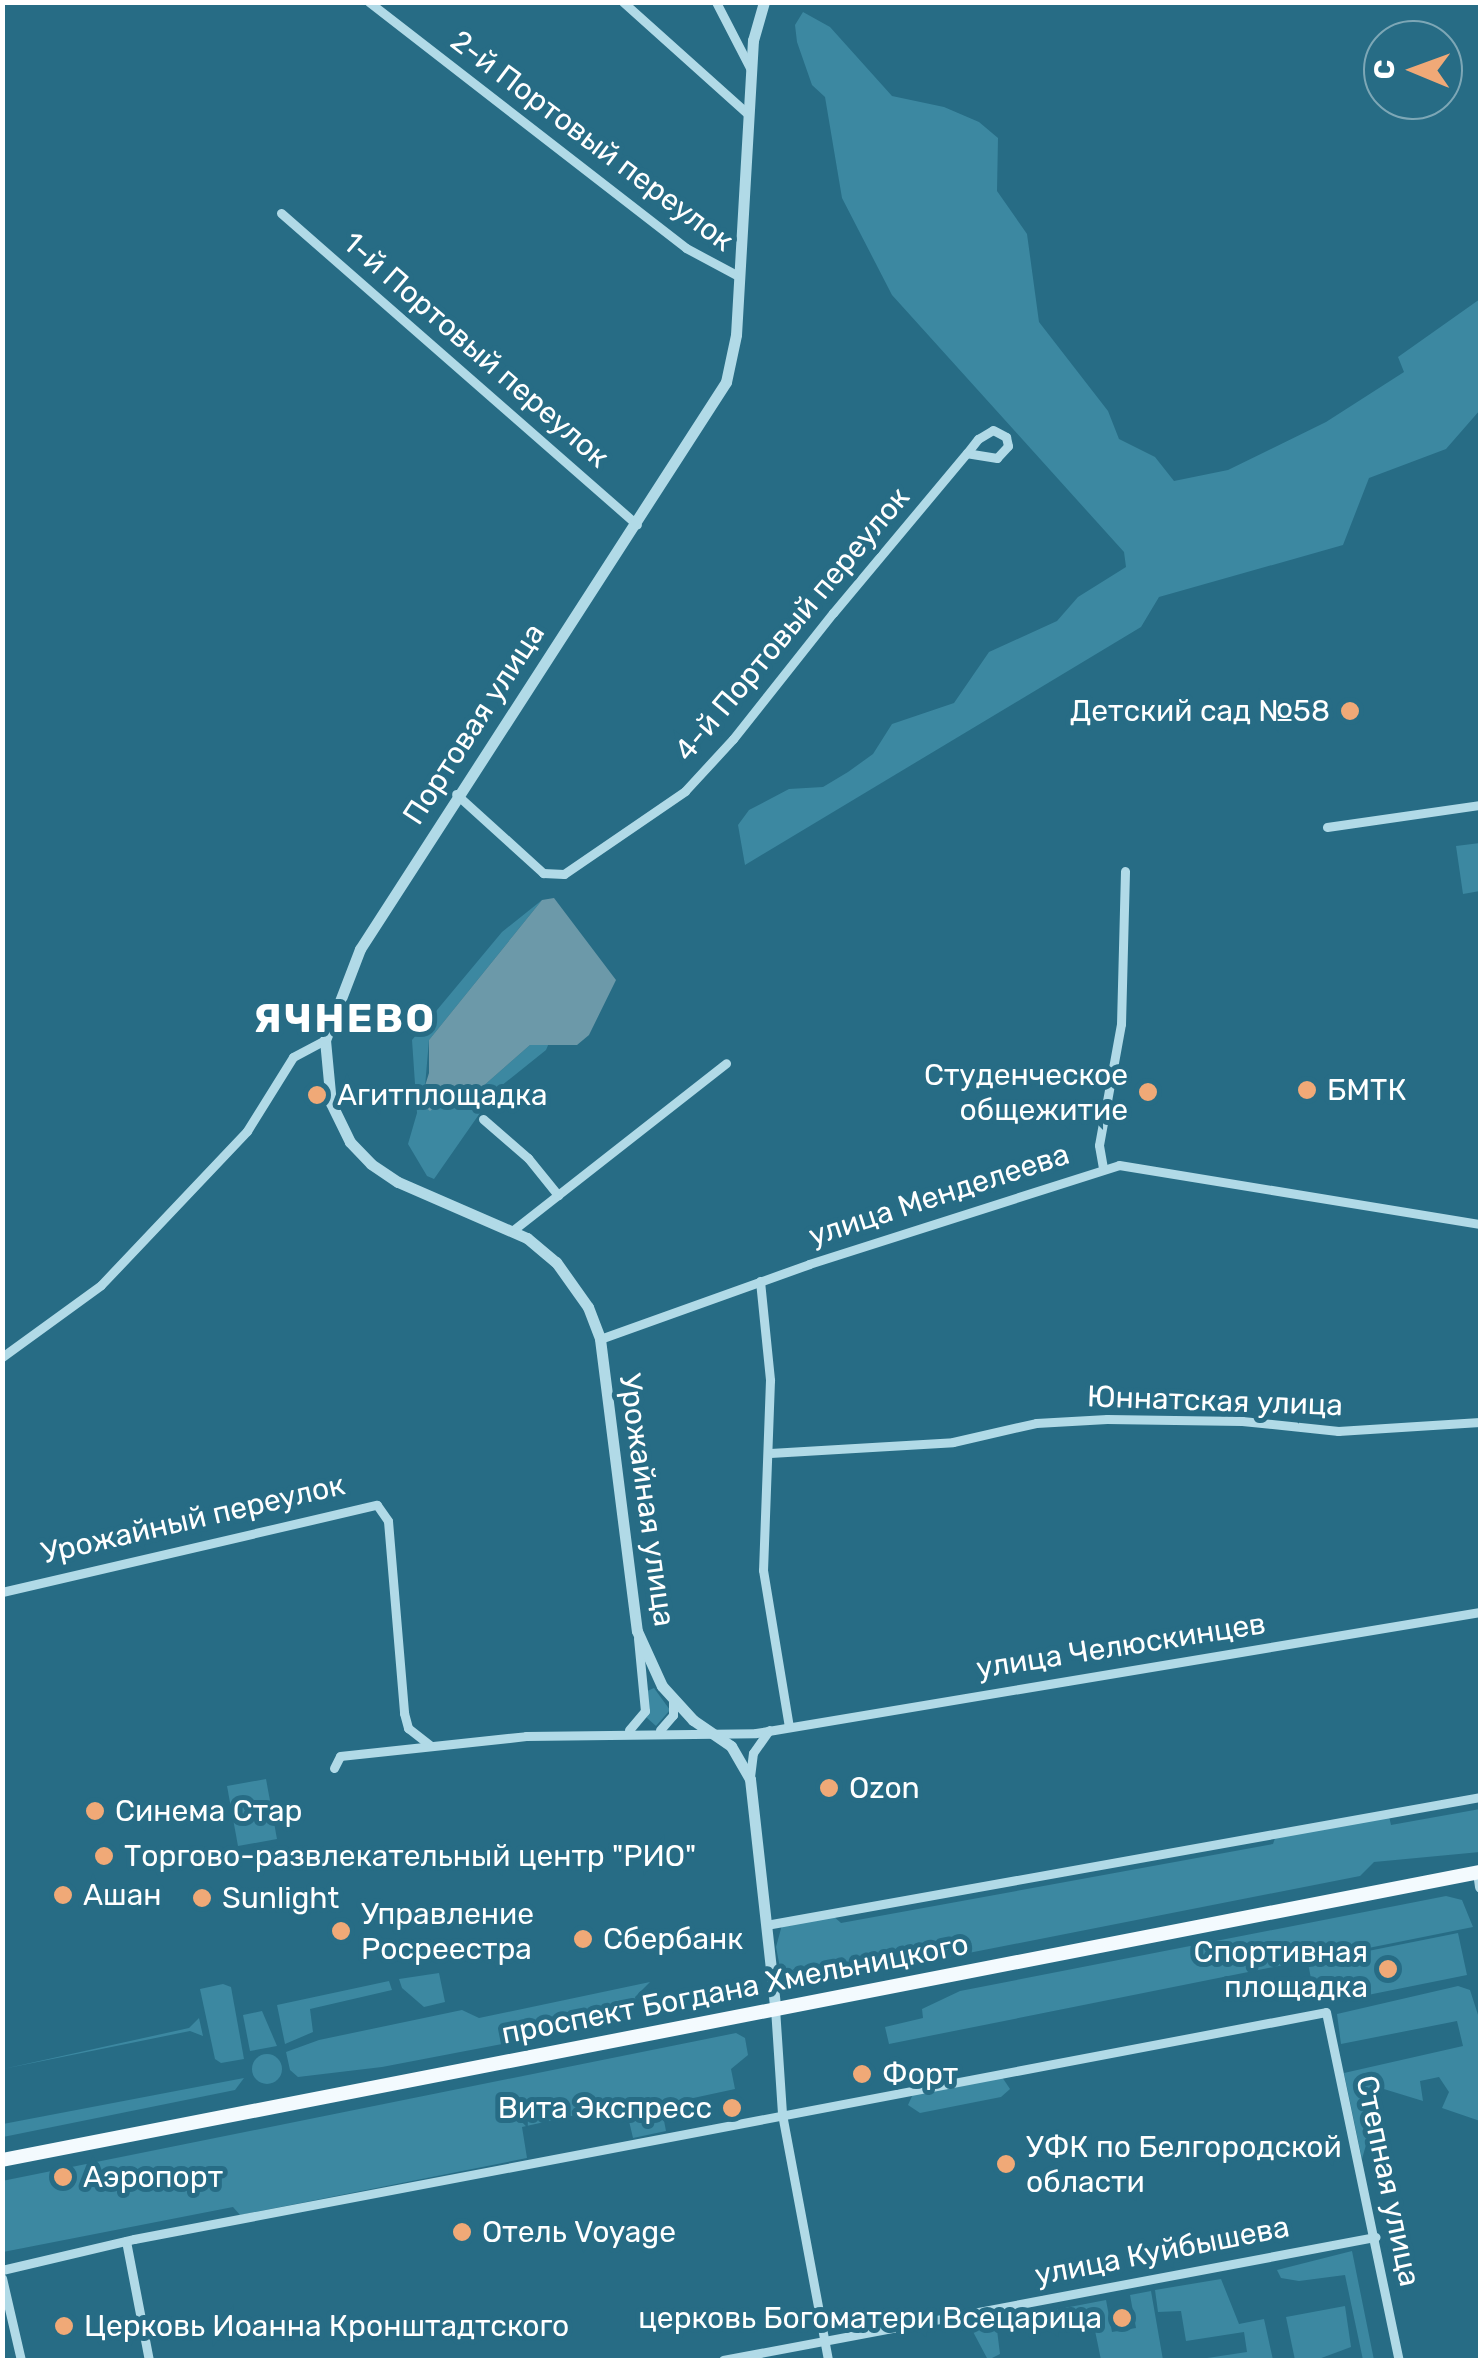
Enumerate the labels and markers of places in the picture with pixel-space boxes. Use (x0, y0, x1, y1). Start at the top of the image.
place label: Детский сад №58 (1070, 693, 1330, 729)
marker: Детский сад №58 (1339, 700, 1361, 722)
place label: Студенческое общежитие (924, 1057, 1128, 1128)
place label: БМТК (1327, 1072, 1407, 1108)
place label: Агитплощадка (337, 1077, 548, 1113)
marker: БМТК (1296, 1079, 1318, 1101)
marker: Студенческое общежитие (1137, 1081, 1159, 1103)
marker: Агитплощадка (306, 1084, 328, 1106)
place label: Ozon (849, 1770, 920, 1806)
marker: Ozon (818, 1777, 840, 1799)
place label: Синема Стар (115, 1793, 302, 1829)
marker: Синема Стар (84, 1800, 106, 1822)
place label: Торгово-развлекательный центр "РИО" (124, 1838, 696, 1874)
marker: Торгово-развлекательный центр "РИО" (93, 1845, 115, 1867)
place label: Ашан (83, 1877, 162, 1913)
place label: Sunlight (222, 1880, 339, 1916)
marker: Ашан (52, 1884, 74, 1906)
marker: Sunlight (191, 1887, 213, 1909)
place label: Управление Росреестра (361, 1896, 534, 1966)
marker: Управление Росреестра (330, 1920, 352, 1942)
place label: Сбербанк (603, 1921, 743, 1957)
marker: Сбербанк (572, 1928, 594, 1950)
place label: Спортивная площадка (1194, 1934, 1368, 2004)
marker: Спортивная площадка (1377, 1958, 1399, 1980)
place label: Форт (882, 2056, 958, 2092)
marker: Форт (851, 2063, 873, 2085)
place label: Вита Экспресс (498, 2090, 712, 2126)
marker: Вита Экспресс (721, 2097, 743, 2119)
place label: УФК по Белгородской области (1026, 2129, 1342, 2200)
marker: УФК по Белгородской области (995, 2153, 1017, 2175)
place label: Аэропорт (83, 2159, 223, 2195)
marker: Аэропорт (52, 2166, 74, 2188)
place label: Отель Voyage (482, 2214, 676, 2250)
marker: Отель Voyage (451, 2221, 473, 2243)
place label: церковь Богоматери Всецарица (638, 2300, 1102, 2336)
marker: церковь Богоматери Всецарица (1111, 2307, 1133, 2329)
place label: Церковь Иоанна Кронштадтского (84, 2308, 569, 2344)
marker: Церковь Иоанна Кронштадтского (53, 2315, 75, 2337)

